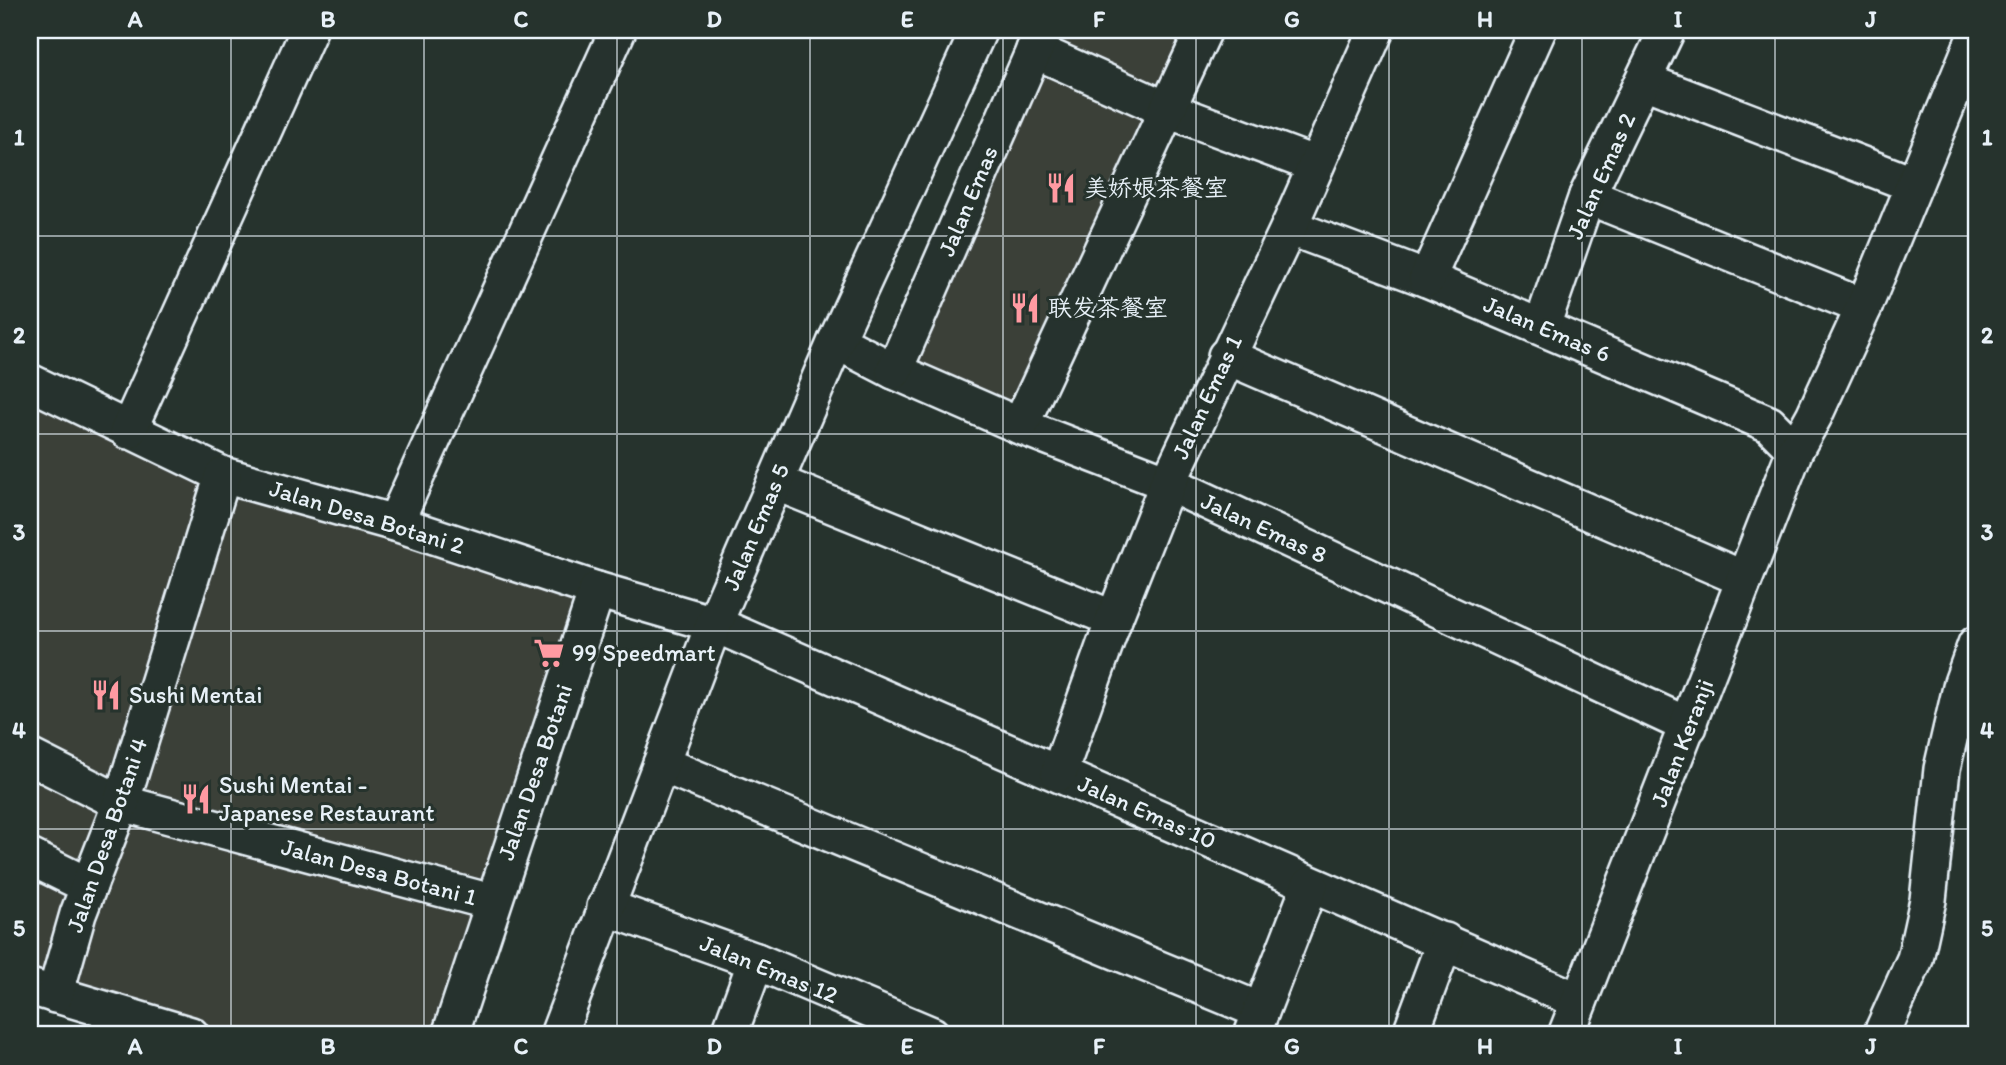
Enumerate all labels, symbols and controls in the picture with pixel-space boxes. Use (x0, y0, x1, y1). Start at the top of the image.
text: A (127, 5, 143, 33)
text: B (321, 5, 336, 33)
text: C (514, 5, 529, 33)
text: D (706, 5, 722, 33)
text: E (901, 5, 914, 33)
text: F (1093, 5, 1106, 33)
text: G (1284, 5, 1300, 33)
text: H (1477, 5, 1493, 33)
text: I (1674, 5, 1683, 33)
text: J (1864, 5, 1877, 33)
street label: Jalan Emas 2 (1560, 108, 1641, 243)
text: 1 (14, 123, 25, 151)
text: 1 (1982, 123, 1993, 151)
street label: Jalan Emas (931, 141, 1004, 260)
restaurant icon: 美娇娘茶餐室 (1044, 171, 1078, 205)
place label: 美娇娘茶餐室 (1084, 173, 1228, 202)
street label: Jalan Emas 6 (1479, 289, 1615, 368)
restaurant icon: 联发茶餐室 (1008, 291, 1042, 325)
place label: 联发茶餐室 (1048, 293, 1168, 322)
text: 2 (13, 321, 26, 349)
text: 2 (1981, 321, 1994, 349)
street label: Jalan Emas 1 (1165, 330, 1248, 463)
street label: Jalan Emas 5 (716, 459, 795, 595)
street label: Jalan Desa Botani 2 (266, 473, 468, 560)
street label: Jalan Emas 8 (1197, 486, 1332, 569)
text: 3 (13, 518, 26, 546)
text: 3 (1981, 518, 1994, 546)
supermarket icon: 99 Speedmart (532, 636, 566, 670)
place label: 99 Speedmart (572, 638, 716, 667)
street label: Jalan Keranji (1644, 675, 1719, 811)
restaurant icon: Sushi Mentai (89, 678, 123, 712)
place label: Sushi Mentai (129, 680, 262, 709)
street label: Jalan Desa Botani (491, 680, 578, 864)
text: 4 (12, 716, 26, 744)
text: 4 (1980, 716, 1994, 744)
street label: Jalan Desa Botani 4 (60, 734, 153, 936)
street label: Jalan Emas 10 (1074, 768, 1221, 855)
place label: Sushi Mentai - Japanese Restaurant (219, 770, 434, 827)
restaurant icon: Sushi Mentai - Japanese Restaurant (179, 782, 213, 816)
street label: Jalan Desa Botani 1 (278, 832, 480, 912)
text: 5 (13, 914, 25, 942)
text: 5 (1981, 914, 1993, 942)
street label: Jalan Emas 12 (696, 928, 843, 1010)
text: A (127, 1032, 143, 1060)
text: B (321, 1032, 336, 1060)
text: C (514, 1032, 529, 1060)
text: D (706, 1032, 722, 1060)
text: E (901, 1032, 914, 1060)
text: F (1093, 1032, 1106, 1060)
text: G (1284, 1032, 1300, 1060)
text: H (1477, 1032, 1493, 1060)
text: I (1674, 1032, 1683, 1060)
text: J (1864, 1032, 1877, 1060)

